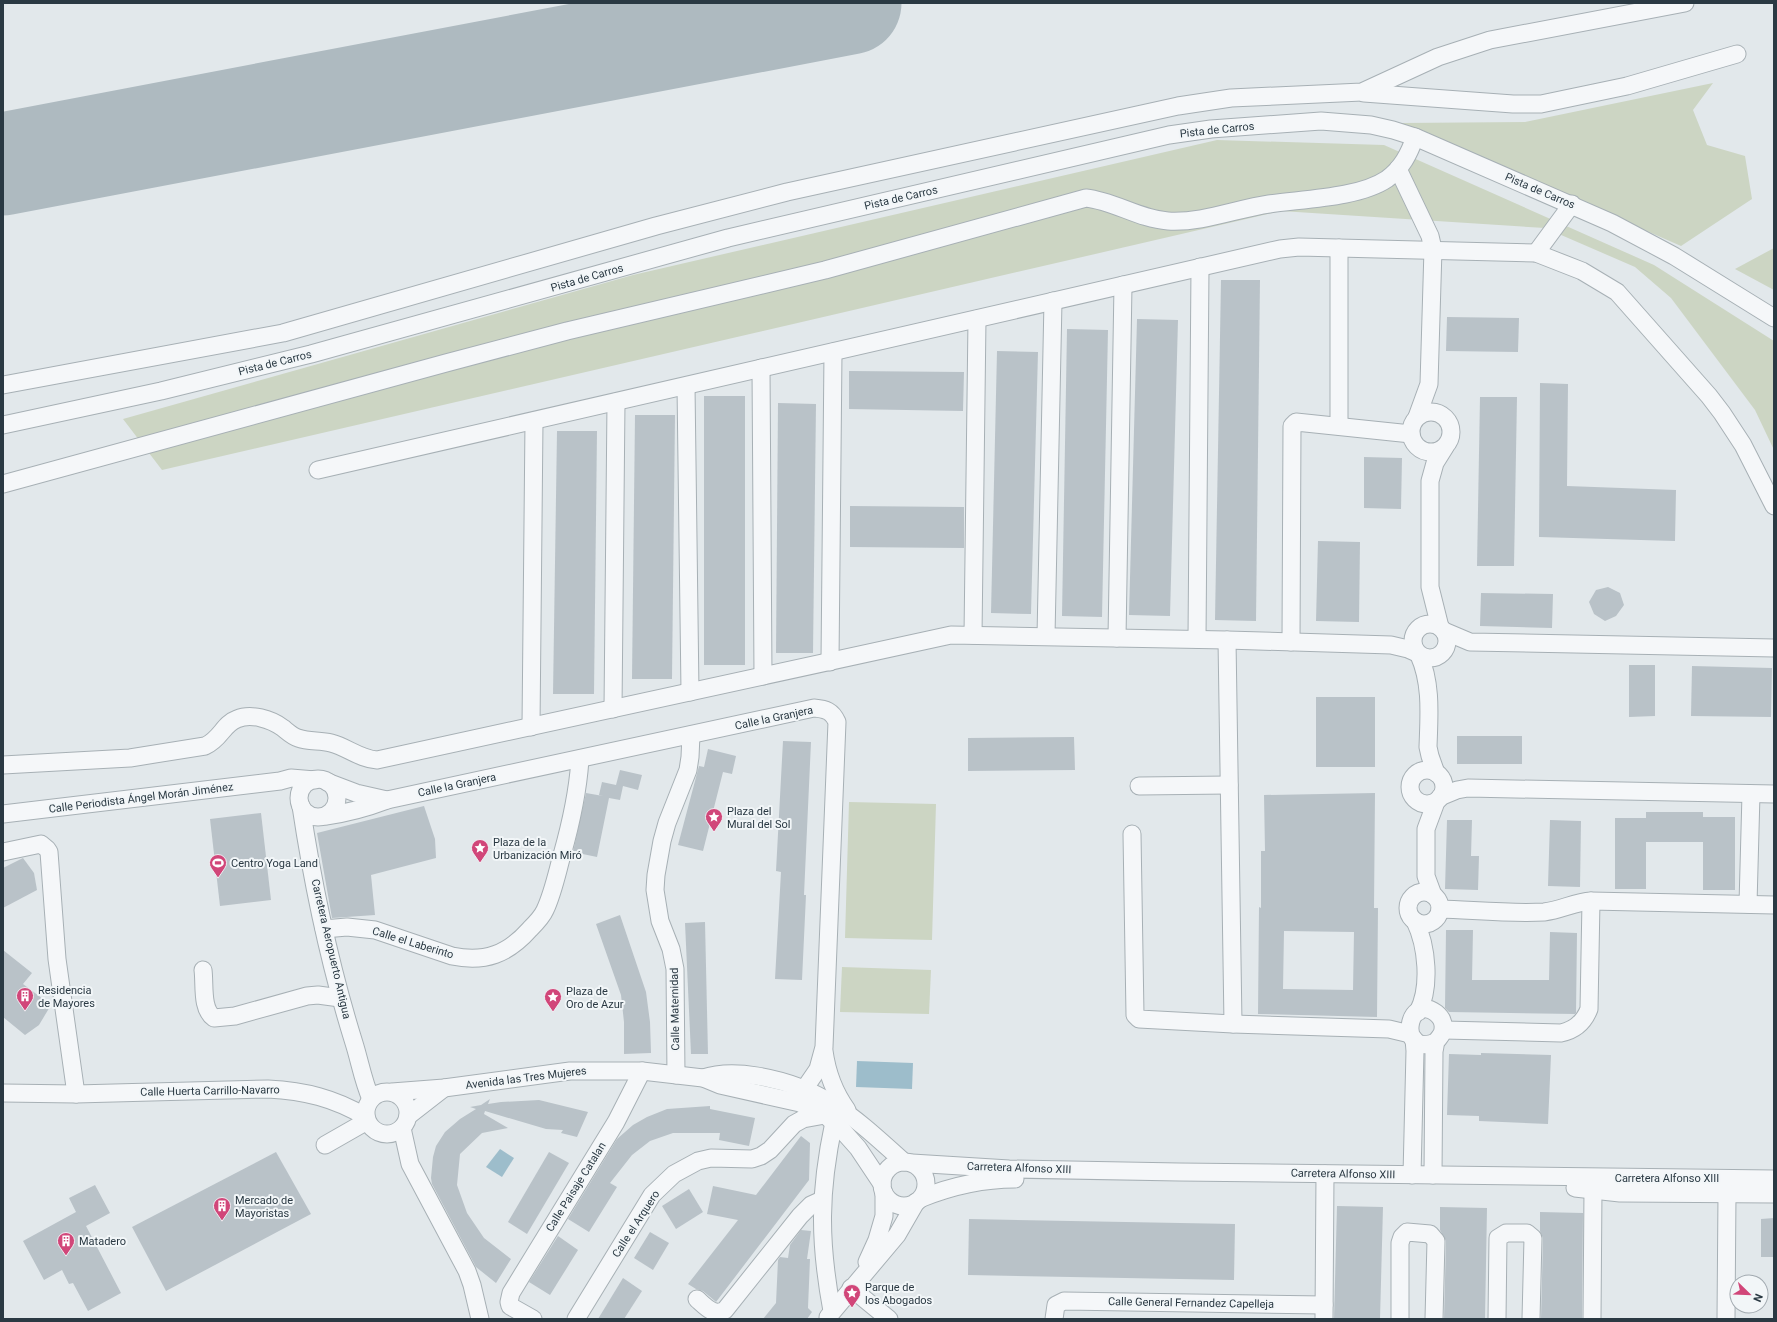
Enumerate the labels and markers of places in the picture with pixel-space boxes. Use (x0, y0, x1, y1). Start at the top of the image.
place label: Plaza del Mural del Sol (727, 805, 791, 831)
place icon: Plaza del Mural del Sol (704, 807, 724, 832)
place label: Plaza de la Urbanización Miró (493, 836, 582, 862)
place icon: Plaza de la Urbanización Miró (470, 838, 490, 863)
sports icon: Centro Yoga Land (208, 853, 228, 878)
place label: Centro Yoga Land (231, 857, 318, 870)
place label: Residencia de Mayores (38, 984, 95, 1010)
place label: Plaza de Oro de Azur (566, 985, 624, 1011)
building icon: Residencia de Mayores (15, 986, 35, 1011)
place icon: Plaza de Oro de Azur (543, 987, 563, 1012)
place label: Mercado de Mayoristas (235, 1194, 293, 1220)
building icon: Mercado de Mayoristas (212, 1196, 232, 1221)
building icon: Matadero (56, 1231, 76, 1256)
place label: Matadero (79, 1235, 126, 1248)
place label: Parque de los Abogados (865, 1281, 933, 1307)
place icon: Parque de los Abogados (842, 1283, 862, 1308)

